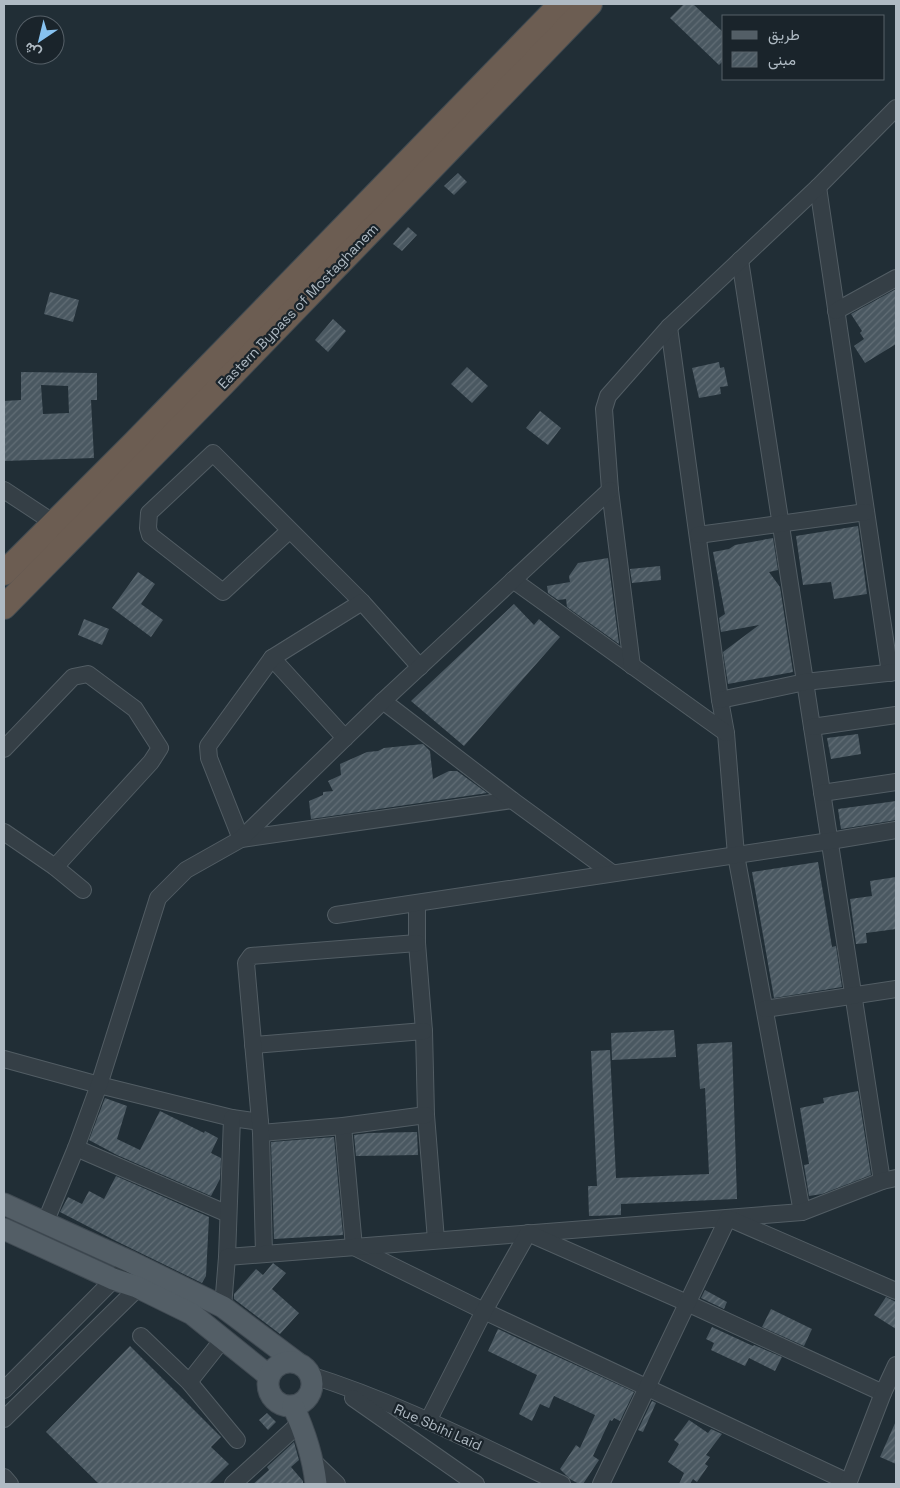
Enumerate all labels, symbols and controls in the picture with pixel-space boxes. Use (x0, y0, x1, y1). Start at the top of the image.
north arrow (15, 15, 65, 65)
legend (722, 15, 885, 80)
text: طريق (768, 25, 800, 45)
text: ش (20, 38, 45, 63)
text: مبنى (768, 50, 796, 70)
street label: Eastern Bypass of Mostaghanem (214, 219, 382, 393)
street label: Rue Sbihi Laid (391, 1400, 485, 1454)

